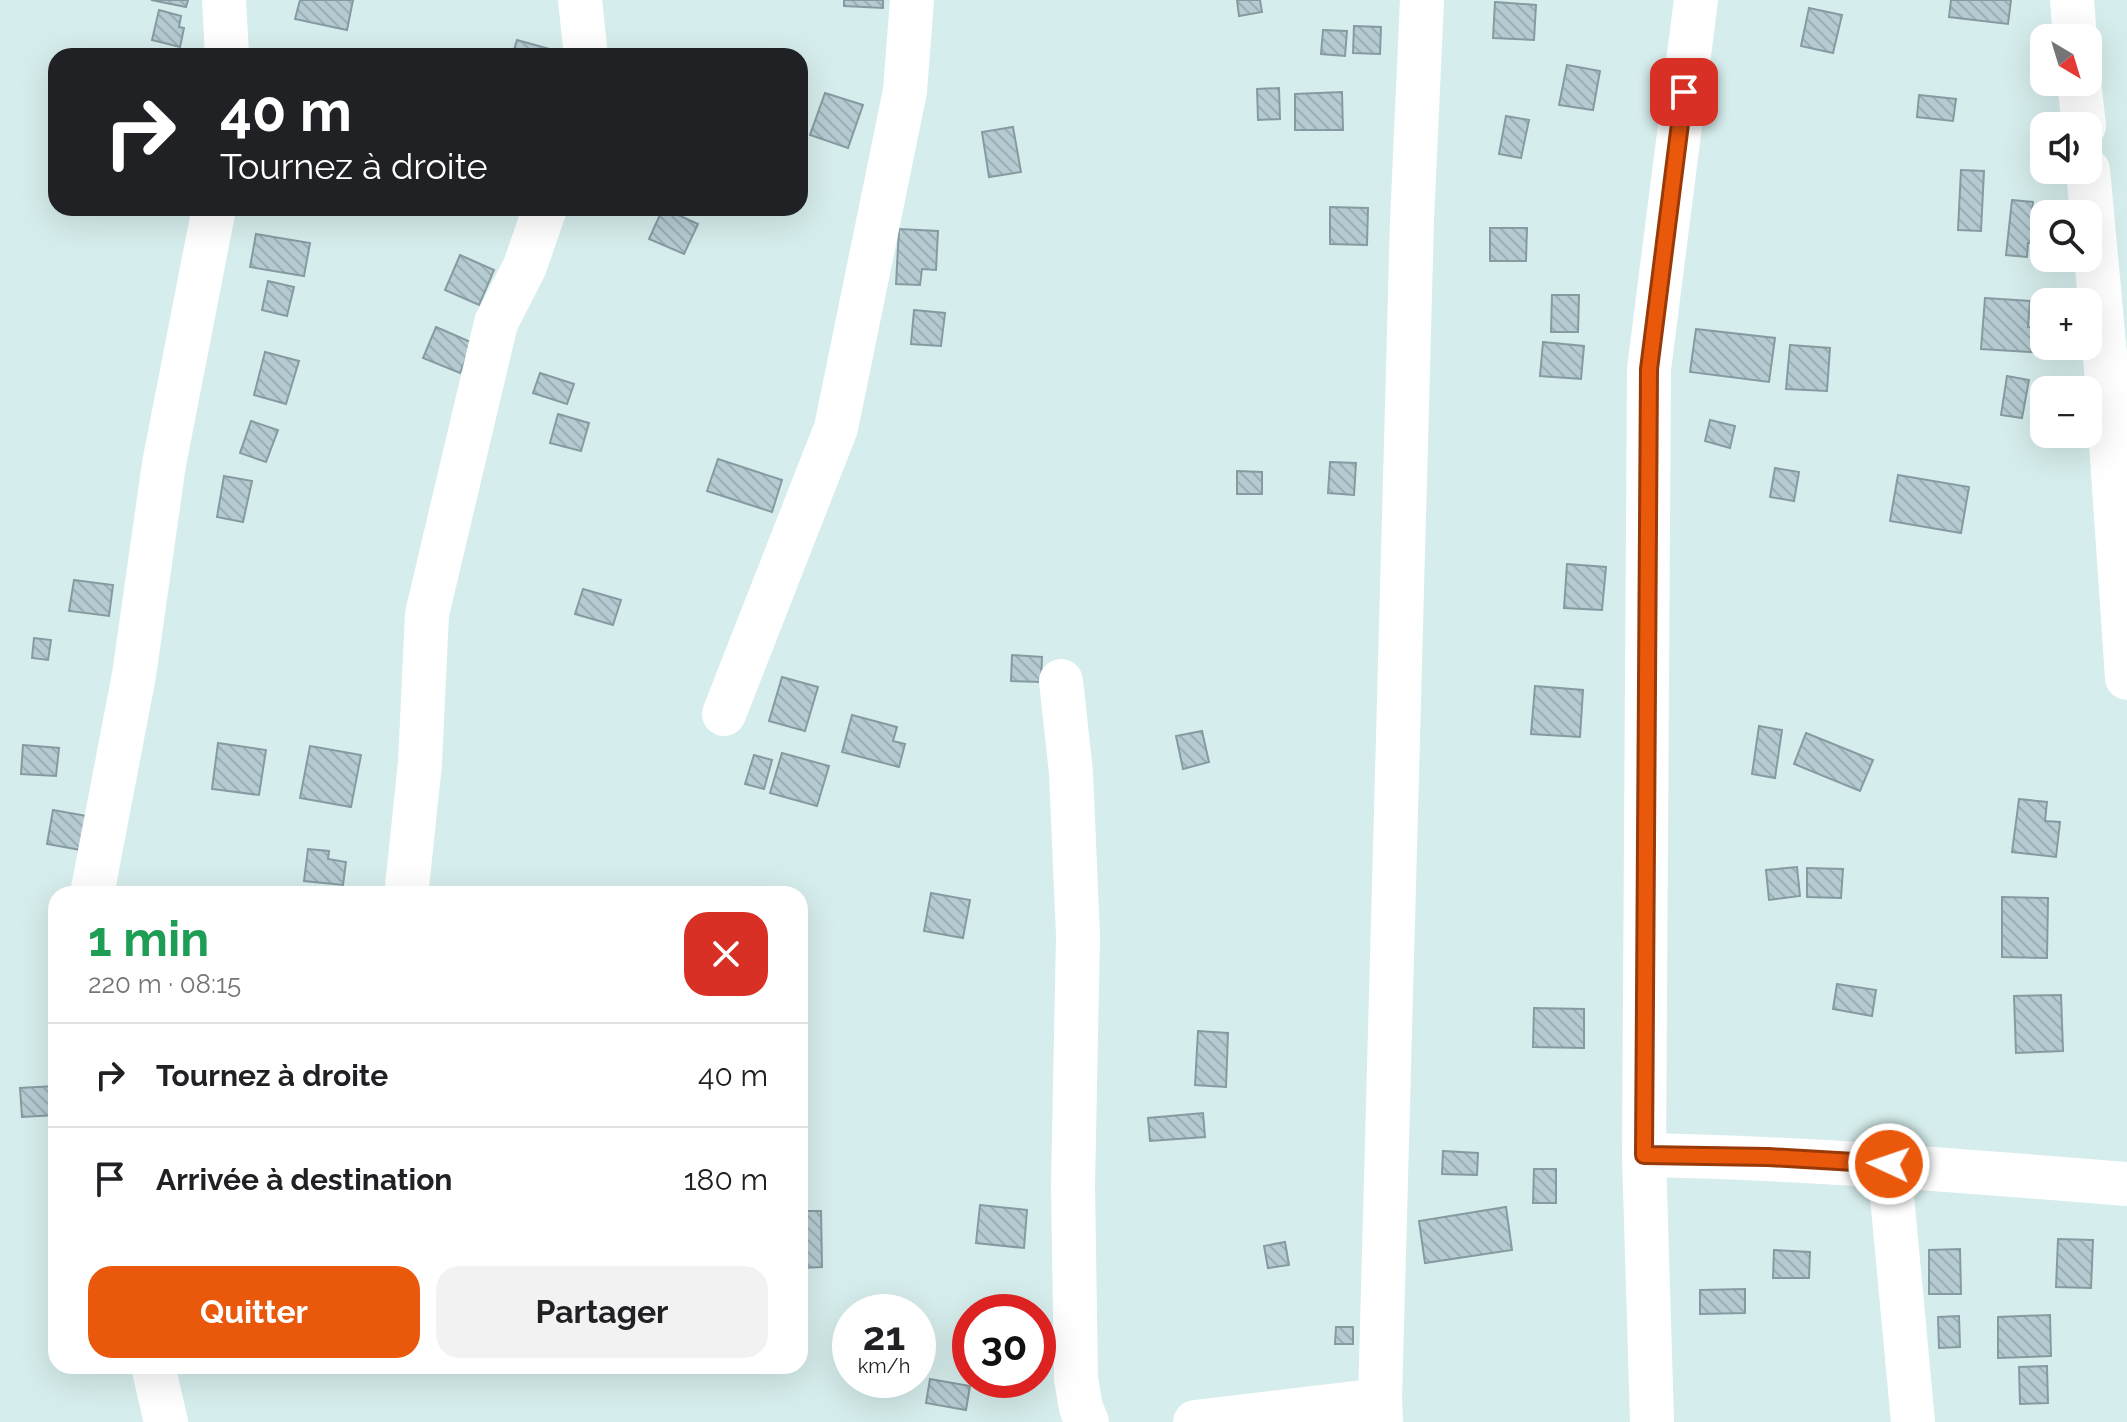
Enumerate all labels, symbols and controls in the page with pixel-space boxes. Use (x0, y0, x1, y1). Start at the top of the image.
north arrow (2030, 24, 2102, 96)
map controls (2030, 24, 2102, 448)
pin (1650, 58, 1718, 126)
icon: arrive (1662, 70, 1706, 114)
text: 40 m (220, 78, 352, 144)
icon: right (88, 80, 192, 184)
button: sound (2030, 112, 2102, 184)
text: Tournez à droite (220, 145, 488, 187)
button: search (2030, 200, 2102, 272)
button: + (2030, 288, 2102, 360)
button: − (2030, 376, 2102, 448)
text: 1 min (88, 911, 209, 967)
button: close (684, 912, 768, 996)
text: 220 m · 08:15 (88, 969, 241, 999)
icon: right (88, 1053, 132, 1097)
text: Tournez à droite (156, 1058, 388, 1093)
text: 40 m (698, 1058, 768, 1093)
position arrow (1847, 1122, 1931, 1206)
icon: arrive (88, 1157, 132, 1201)
text: Arrivée à destination (156, 1162, 452, 1197)
text: 180 m (684, 1162, 768, 1197)
button: Quitter (88, 1266, 420, 1358)
button: Partager (436, 1266, 768, 1358)
speed limit sign: 30 (952, 1294, 1056, 1398)
text: 21 (863, 1312, 905, 1359)
text: km/h (858, 1354, 910, 1378)

